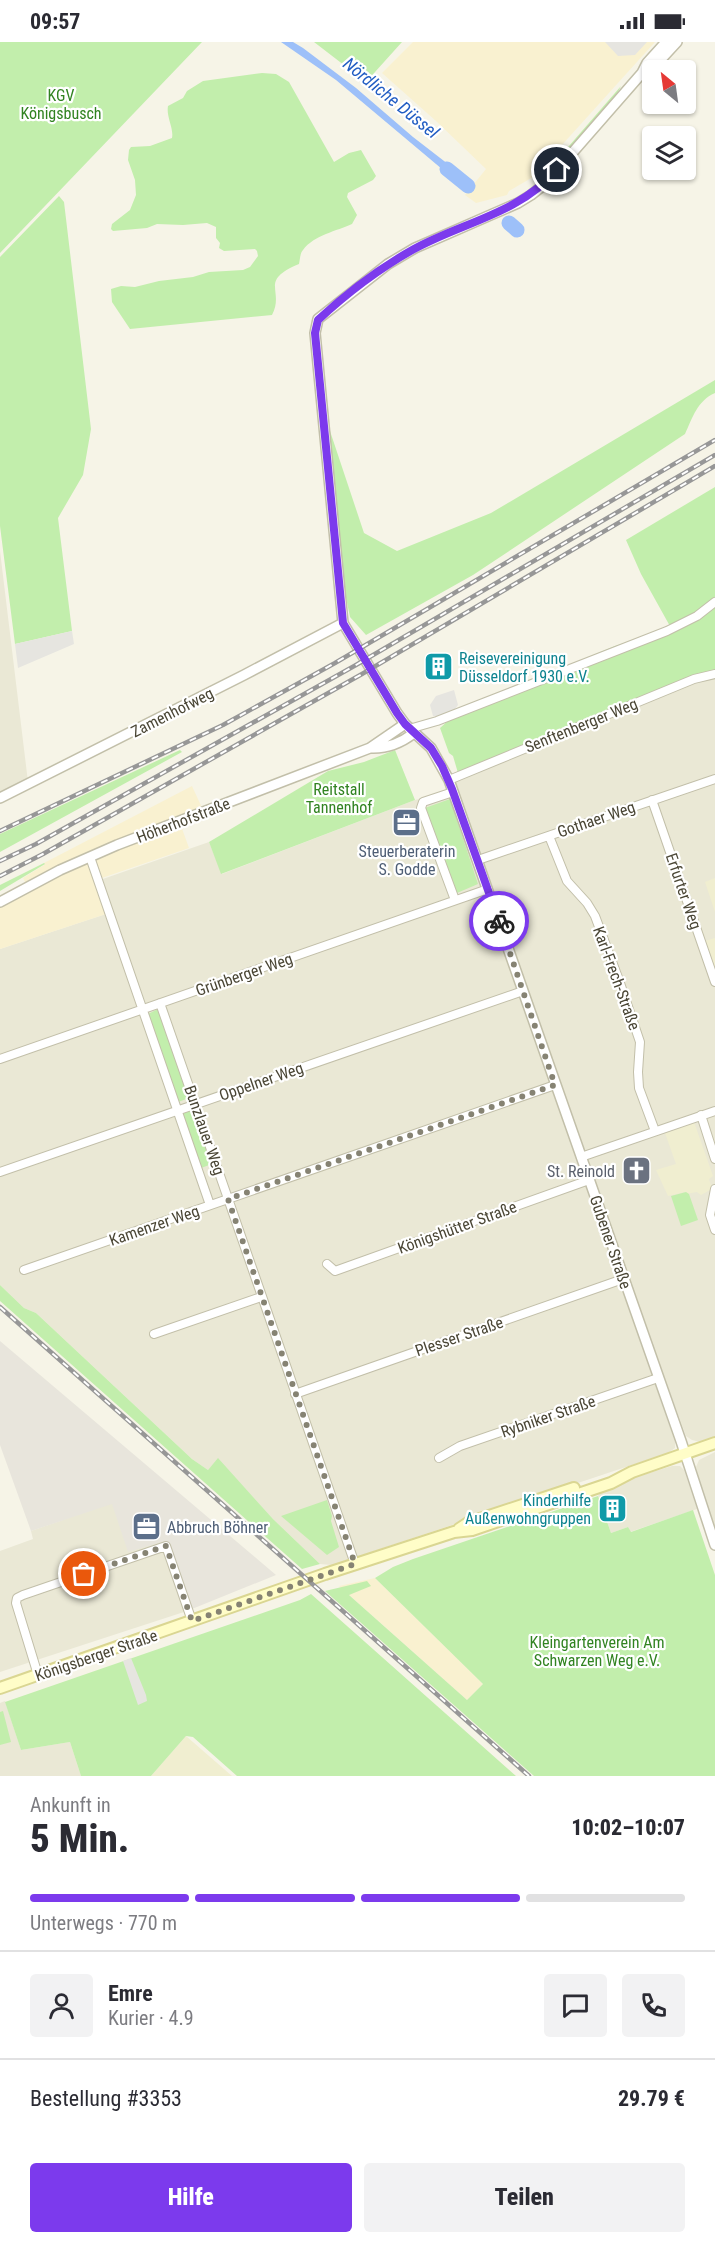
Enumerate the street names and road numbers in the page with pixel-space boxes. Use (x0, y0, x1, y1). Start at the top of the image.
street label: Zamenhofweg (128, 684, 217, 741)
street label: Senftenberger Weg (522, 694, 640, 757)
street label: Höherhofstraße (134, 794, 233, 847)
street label: Gothaer Weg (555, 797, 638, 842)
street label: Erfurter Weg (662, 851, 705, 932)
street label: Karl-Frech-Straße (589, 924, 644, 1033)
street label: Grünberger Weg (193, 949, 295, 1000)
street label: Oppelner Weg (217, 1058, 306, 1105)
street label: Bunzlauer Weg (180, 1083, 229, 1178)
street label: Gubener Straße (586, 1193, 635, 1291)
street label: Königshütter Straße (395, 1197, 519, 1258)
street label: Kamenzer Weg (107, 1201, 202, 1250)
street label: Plesser Straße (413, 1313, 506, 1360)
street label: Rybniker Straße (498, 1391, 598, 1442)
street label: Königsberger Straße (32, 1626, 160, 1685)

